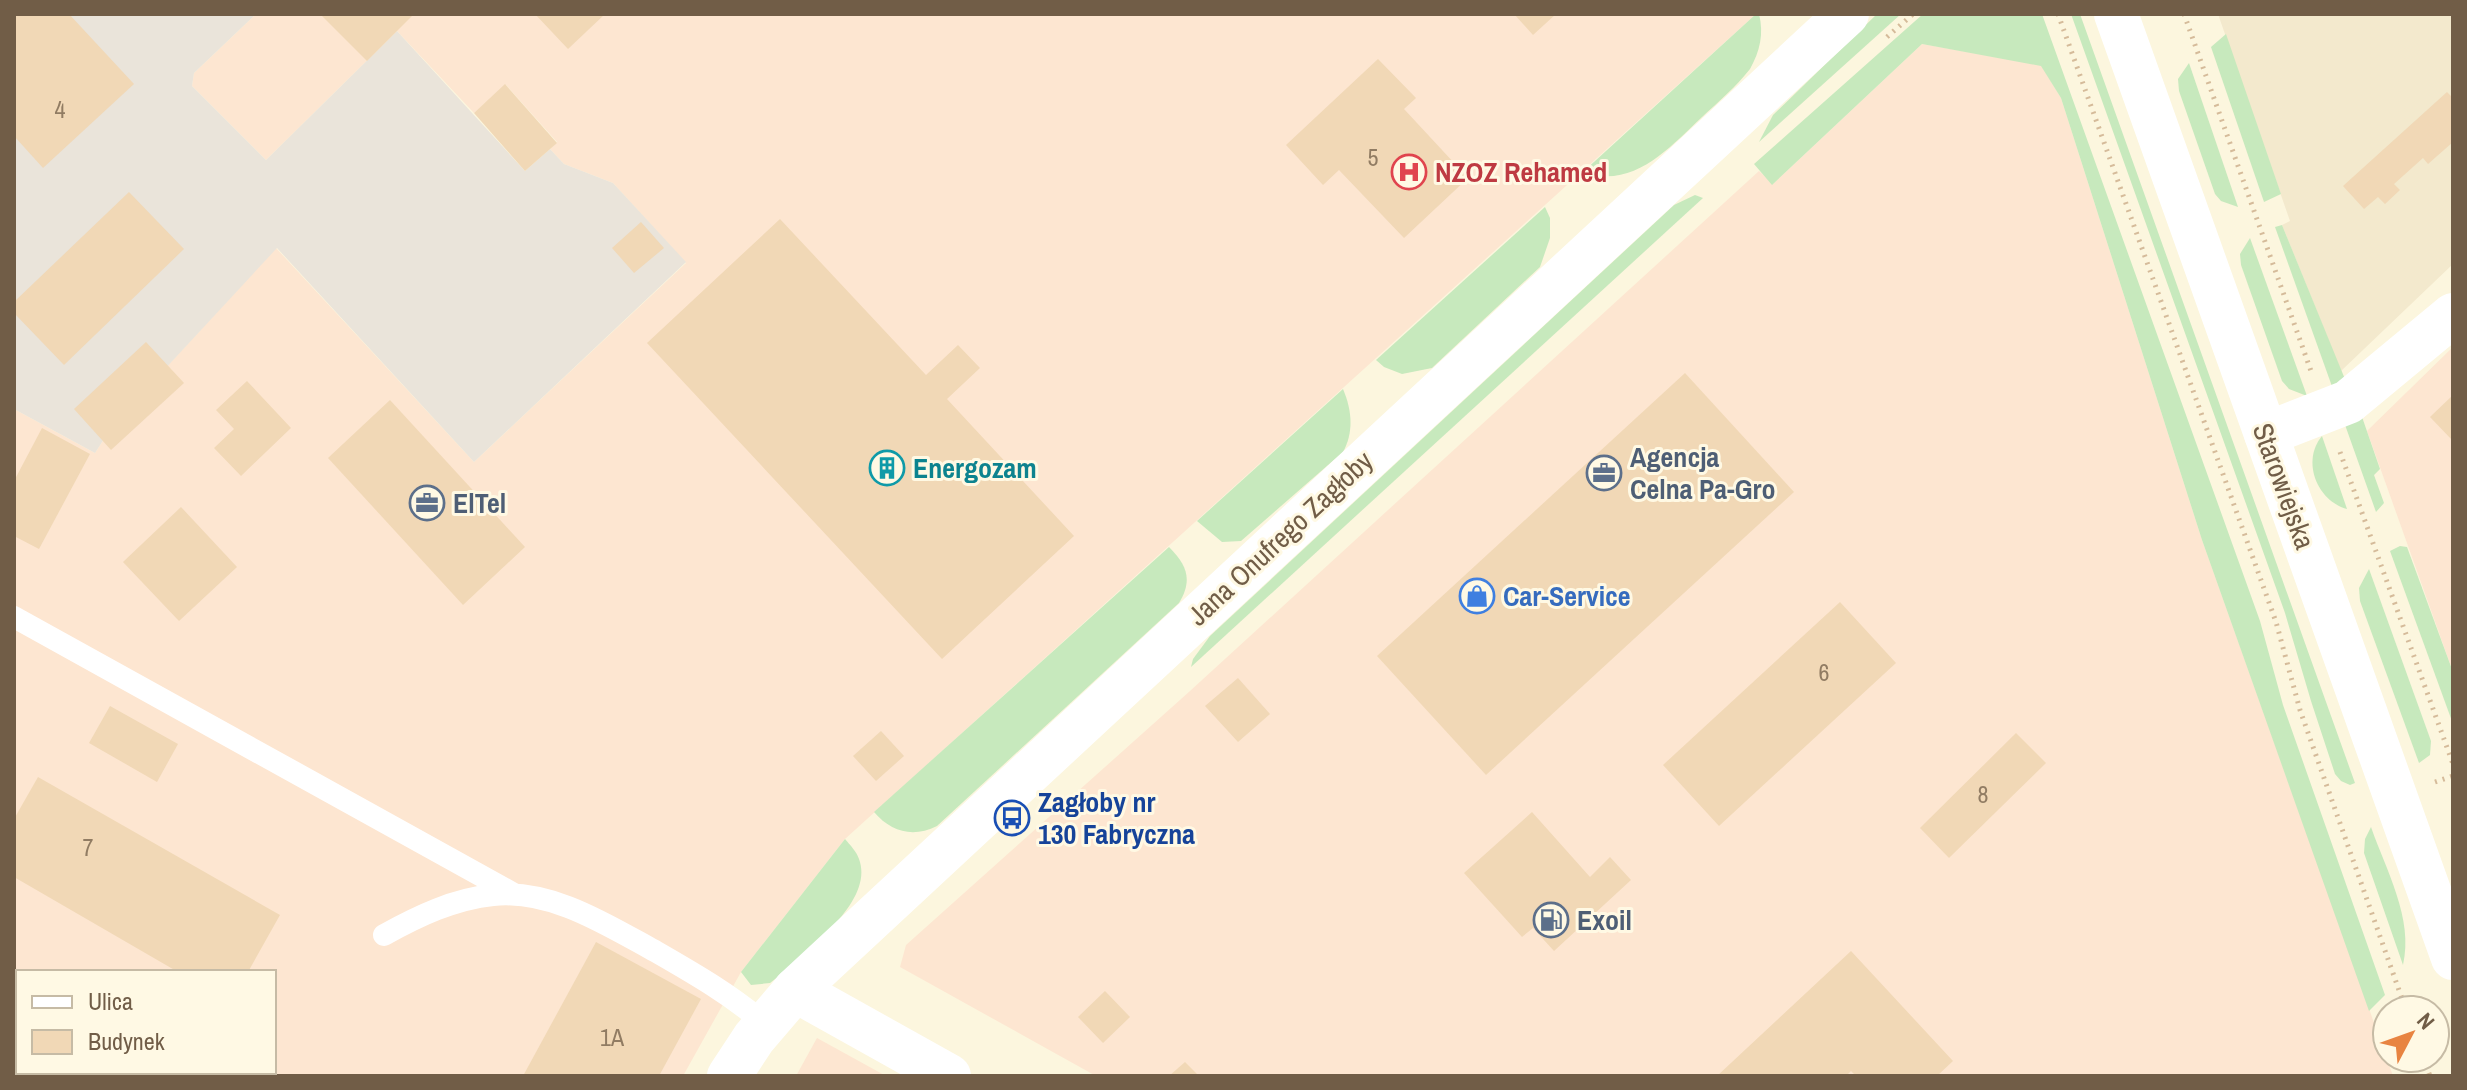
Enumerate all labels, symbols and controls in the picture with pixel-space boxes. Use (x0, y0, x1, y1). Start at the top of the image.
house number: 4 (55, 93, 66, 125)
house number: 5 (1368, 141, 1379, 173)
hospital icon: NZOZ Rehamed (1390, 153, 1428, 191)
place label: NZOZ Rehamed (1435, 153, 1607, 191)
street label: Starowiejska (2244, 418, 2324, 554)
place label: Agencja Celna Pa-Gro (1630, 438, 1775, 508)
street label: Jana Onufrego Zagłoby (1179, 442, 1381, 634)
building icon: Energozam (868, 449, 906, 487)
place label: Energozam (913, 449, 1037, 487)
office icon: Agencja Celna Pa-Gro (1585, 454, 1623, 492)
office icon: ElTel (408, 484, 446, 522)
place label: ElTel (453, 484, 506, 522)
shop icon: Car-Service (1458, 577, 1496, 615)
place label: Car-Service (1503, 577, 1631, 615)
house number: 6 (1819, 656, 1829, 688)
house number: 8 (1978, 778, 1988, 810)
place label: Zagłoby nr 130 Fabryczna (1038, 783, 1195, 853)
bus stop icon: Zagłoby nr 130 Fabryczna (993, 799, 1031, 837)
house number: 7 (83, 831, 94, 863)
fuel station icon: Exoil (1532, 901, 1570, 939)
place label: Exoil (1577, 901, 1632, 939)
legend (16, 970, 276, 1074)
text: Ulica (88, 985, 133, 1017)
north arrow (2371, 994, 2451, 1074)
text: N (2410, 1006, 2442, 1036)
house number: 1A (600, 1021, 625, 1053)
text: Budynek (88, 1025, 165, 1057)

